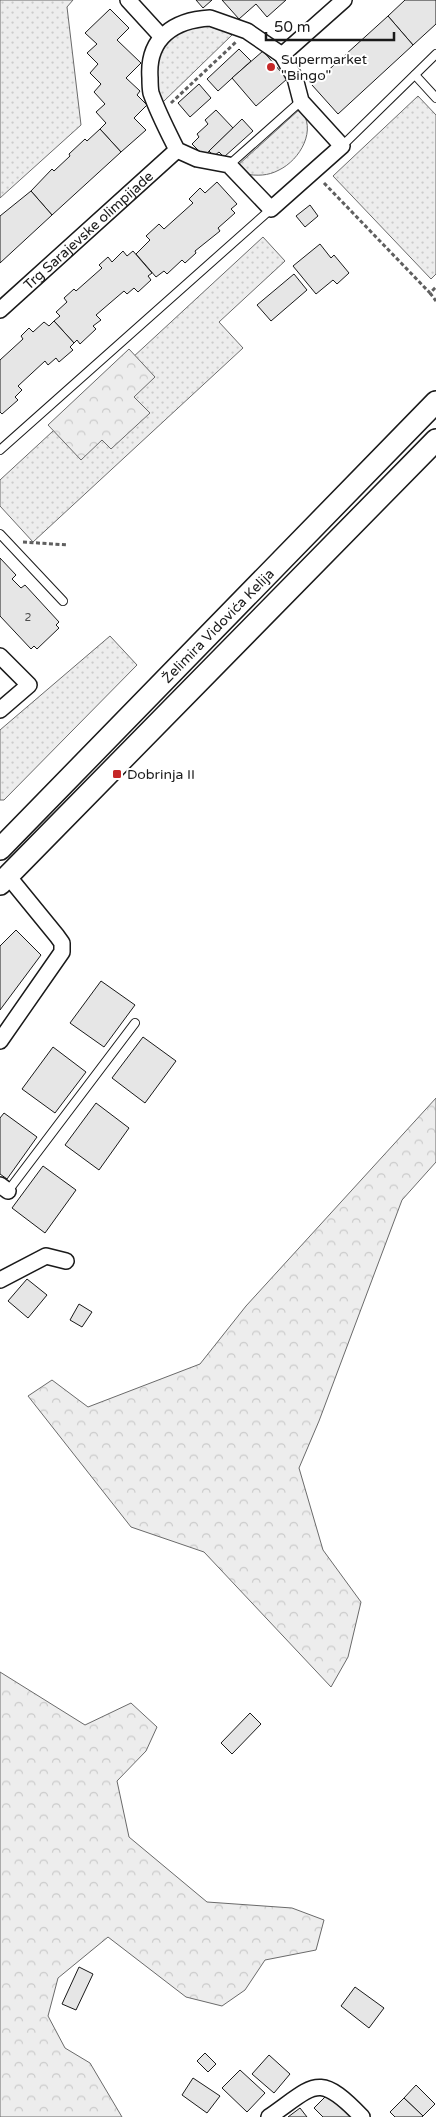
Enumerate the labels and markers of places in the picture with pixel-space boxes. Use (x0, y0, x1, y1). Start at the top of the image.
place label: Supermarket "Bingo" (281, 51, 368, 84)
marker: Supermarket "Bingo" (265, 61, 277, 73)
place label: Dobrinja II (127, 766, 195, 783)
marker: Dobrinja II (111, 768, 123, 780)

